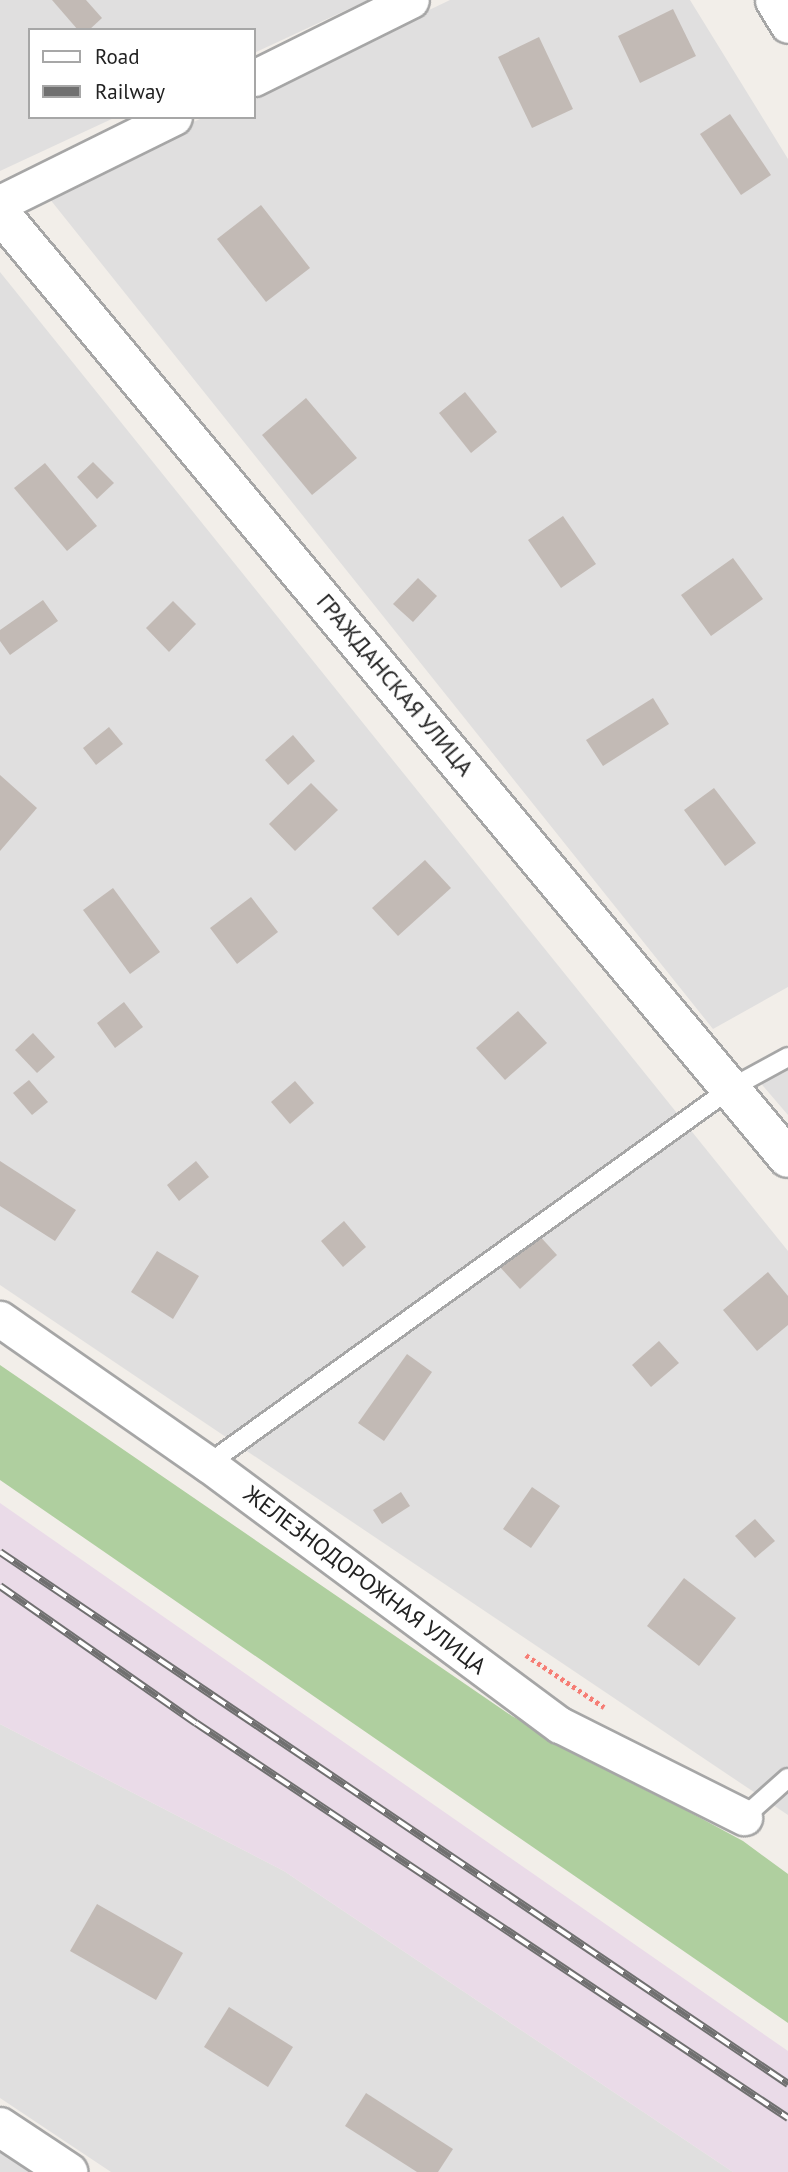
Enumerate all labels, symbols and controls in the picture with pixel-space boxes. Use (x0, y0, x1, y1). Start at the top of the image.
legend (28, 28, 256, 119)
text: Road (95, 43, 139, 70)
text: Railway (95, 78, 165, 105)
street label: ГРАЖДАНСКАЯ УЛИЦА (311, 588, 479, 782)
street label: ЖЕЛЕЗНОДОРОЖНАЯ УЛИЦА (238, 1480, 492, 1680)

